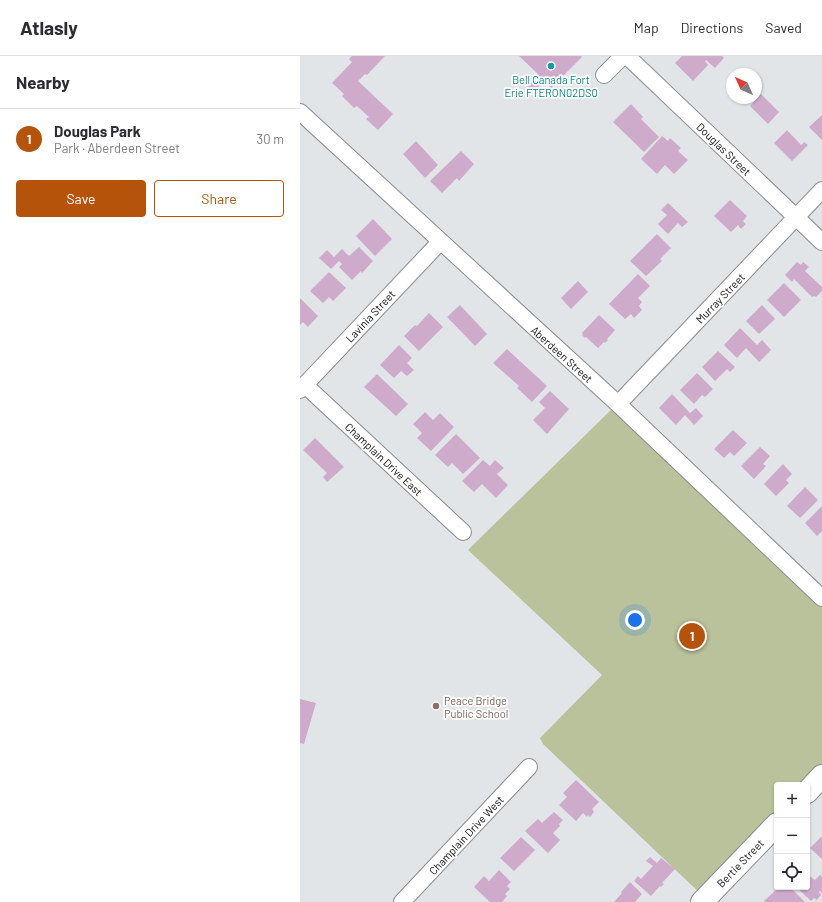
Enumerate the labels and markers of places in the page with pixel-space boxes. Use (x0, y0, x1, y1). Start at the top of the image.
marker: Bell Canada Fort Erie FTERON02DS0 (546, 61, 556, 71)
place label: Bell Canada Fort Erie FTERON02DS0 (504, 73, 598, 99)
pin: 1 (679, 621, 705, 651)
place label: Peace Bridge Public School (444, 694, 508, 720)
marker: Peace Bridge Public School (431, 701, 441, 711)

